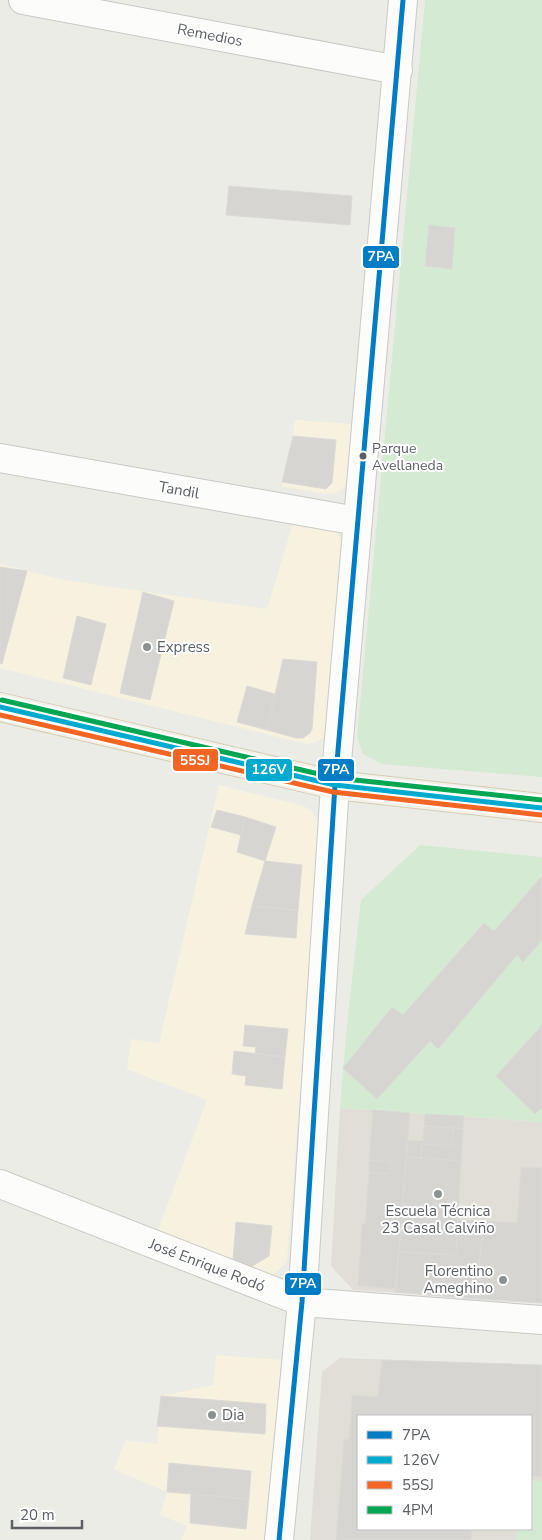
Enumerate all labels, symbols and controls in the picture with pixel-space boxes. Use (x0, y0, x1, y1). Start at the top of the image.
street label: Remedios (175, 19, 245, 51)
line badge: 7PA (362, 245, 400, 269)
text: 7PA (368, 247, 395, 266)
place label: Parque Avellaneda (372, 439, 443, 475)
marker: Parque Avellaneda (358, 451, 368, 461)
street label: Tandil (157, 477, 201, 504)
place label: Express (157, 637, 210, 657)
marker: Express (141, 641, 153, 653)
line badge: 55SJ (172, 748, 219, 772)
text: 55SJ (180, 751, 210, 770)
line badge: 126V (245, 758, 293, 782)
line badge: 7PA (317, 758, 355, 782)
text: 126V (251, 760, 288, 779)
text: 7PA (323, 760, 350, 779)
marker: Escuela Técnica 23 Casal Calviño (432, 1188, 444, 1200)
place label: Escuela Técnica 23 Casal Calviño (381, 1201, 495, 1238)
street label: José Enrique Rodó (145, 1233, 268, 1296)
place label: Florentino Ameghino (424, 1261, 493, 1298)
line badge: 7PA (284, 1272, 322, 1296)
text: 7PA (290, 1274, 317, 1293)
marker: Florentino Ameghino (497, 1274, 509, 1286)
place label: Dia (222, 1405, 245, 1425)
marker: Dia (206, 1409, 218, 1421)
legend (357, 1415, 532, 1530)
text: 7PA (402, 1425, 430, 1445)
text: 126V (402, 1450, 440, 1470)
text: 55SJ (402, 1475, 434, 1495)
scale bar (12, 1498, 82, 1530)
text: 4PM (402, 1500, 433, 1520)
text: 20 m (20, 1505, 55, 1525)

